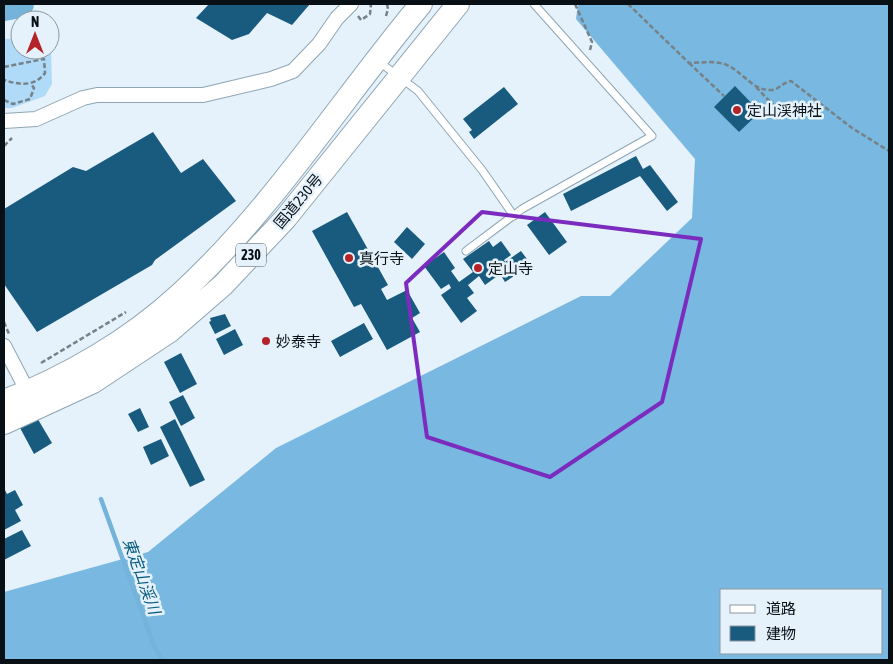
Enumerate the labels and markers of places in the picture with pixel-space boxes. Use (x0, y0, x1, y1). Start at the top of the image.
place label: 定山渓神社 (747, 102, 822, 119)
marker: 定山渓神社 (731, 104, 743, 116)
place label: 真行寺 (359, 250, 404, 267)
marker: 真行寺 (343, 252, 355, 264)
place label: 定山寺 (488, 260, 533, 277)
marker: 定山寺 (472, 262, 484, 274)
place label: 妙泰寺 (276, 333, 321, 350)
marker: 妙泰寺 (260, 335, 272, 347)

